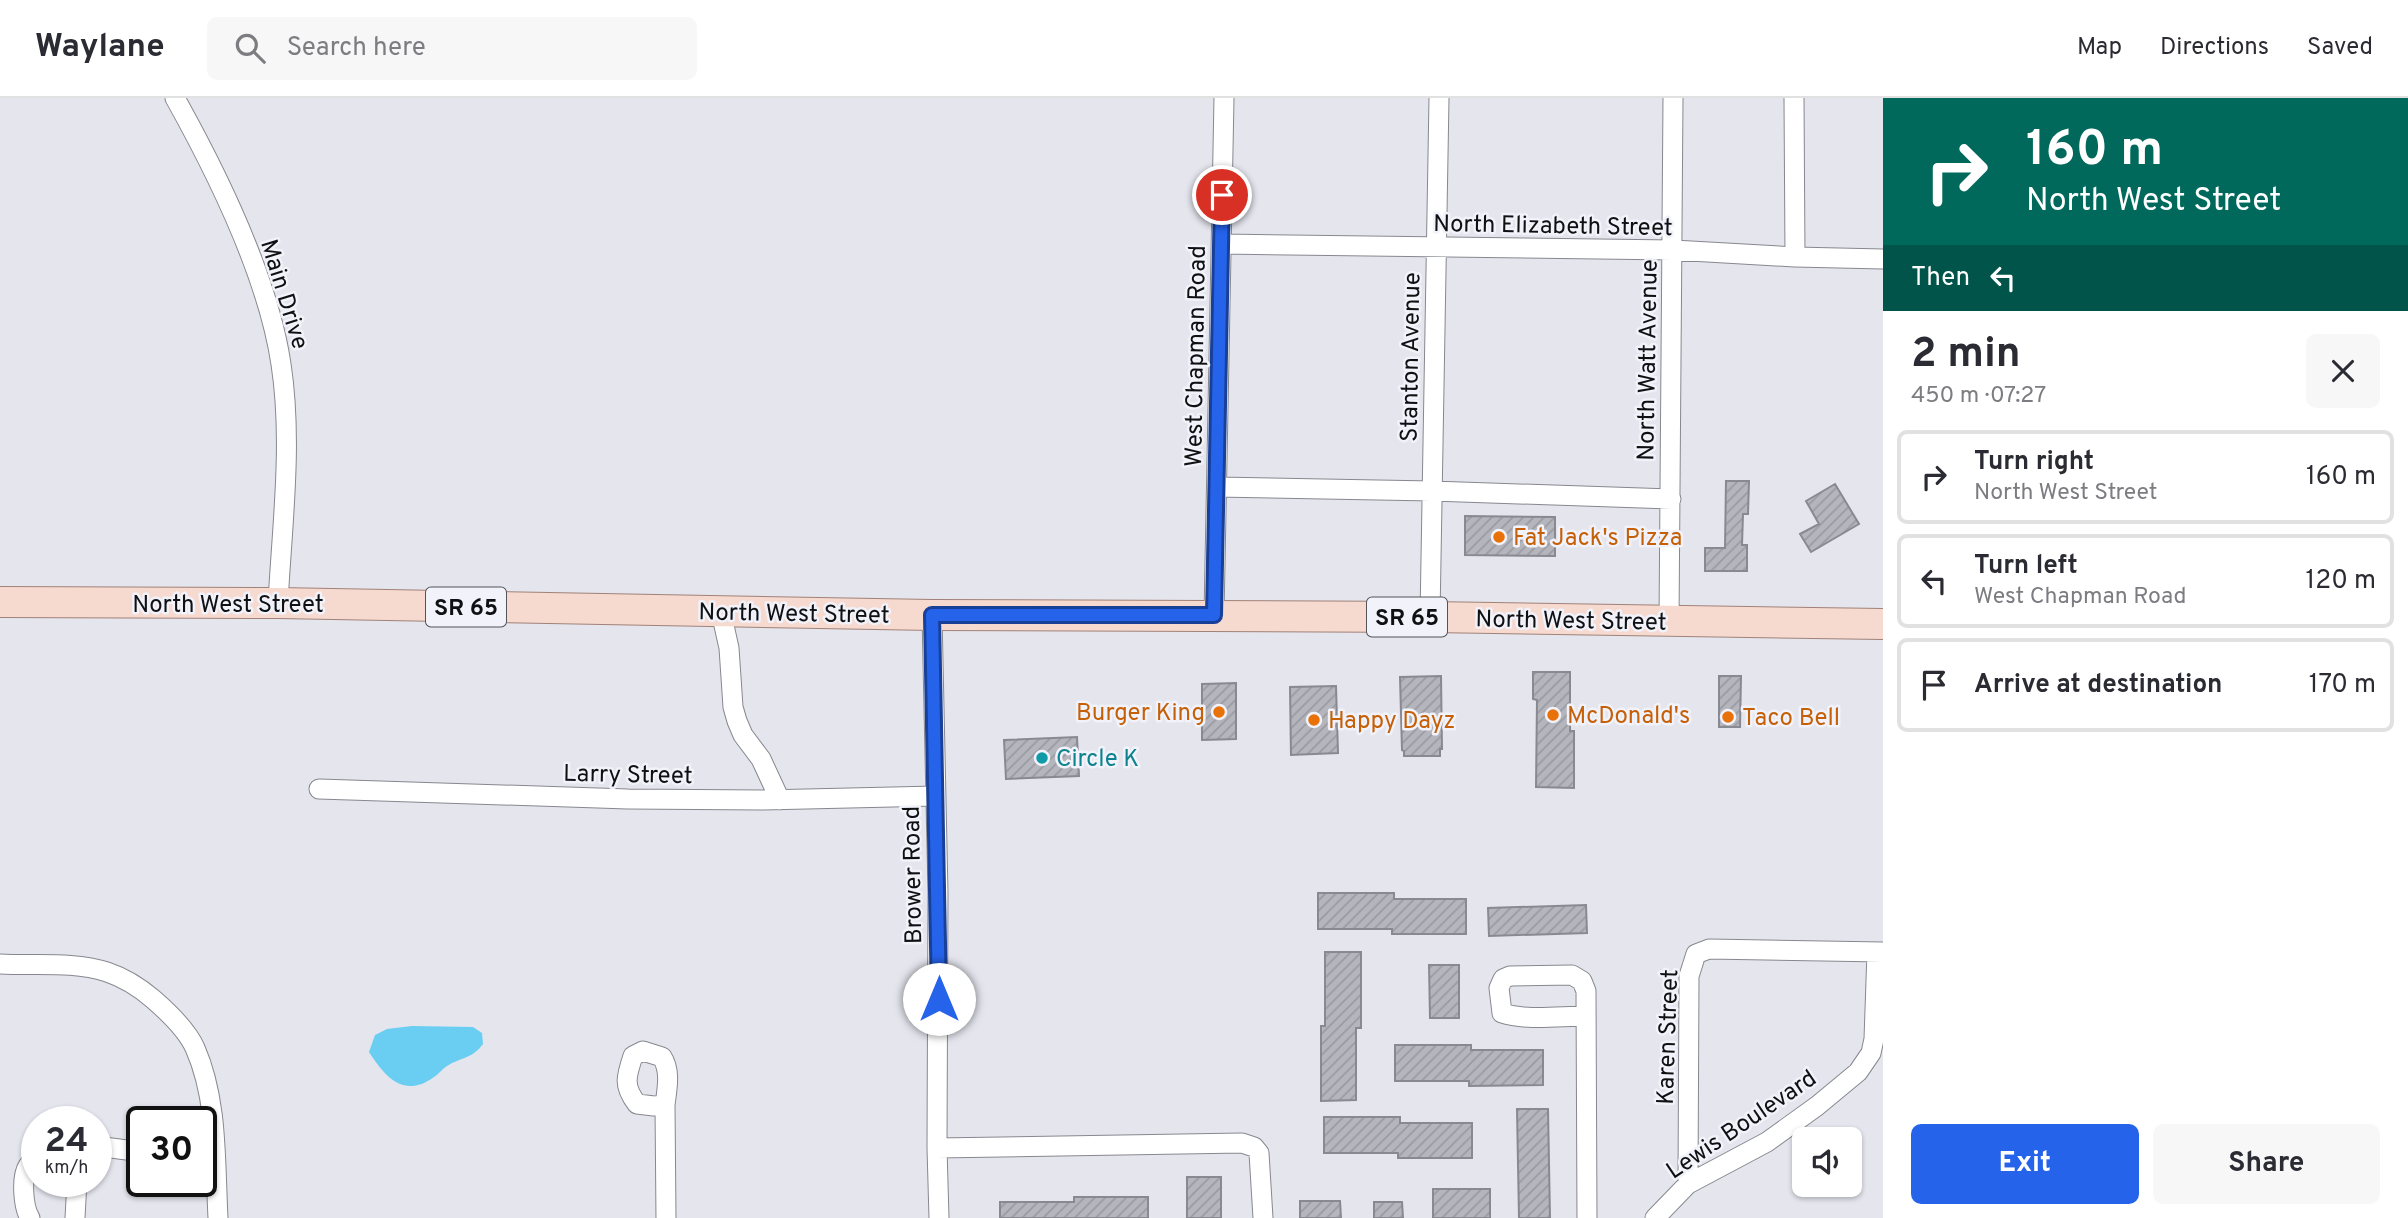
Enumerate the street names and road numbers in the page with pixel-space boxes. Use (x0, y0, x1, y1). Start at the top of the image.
street label: North Elizabeth Street (1433, 210, 1673, 244)
street label: Main Drive (252, 236, 314, 353)
street label: West Chapman Road (1180, 245, 1214, 467)
street label: North Watt Avenue (1632, 259, 1666, 461)
street label: Stanton Avenue (1396, 272, 1428, 442)
road number: SR 65 (426, 587, 506, 626)
street label: North West Street (132, 591, 324, 621)
road number: SR 65 (1367, 597, 1447, 636)
street label: North West Street (698, 598, 890, 632)
street label: North West Street (1475, 605, 1667, 639)
street label: Larry Street (563, 760, 693, 792)
street label: Brower Road (898, 806, 930, 944)
street label: Karen Street (1652, 969, 1686, 1105)
street label: Lewis Boulevard (1661, 1064, 1823, 1187)

